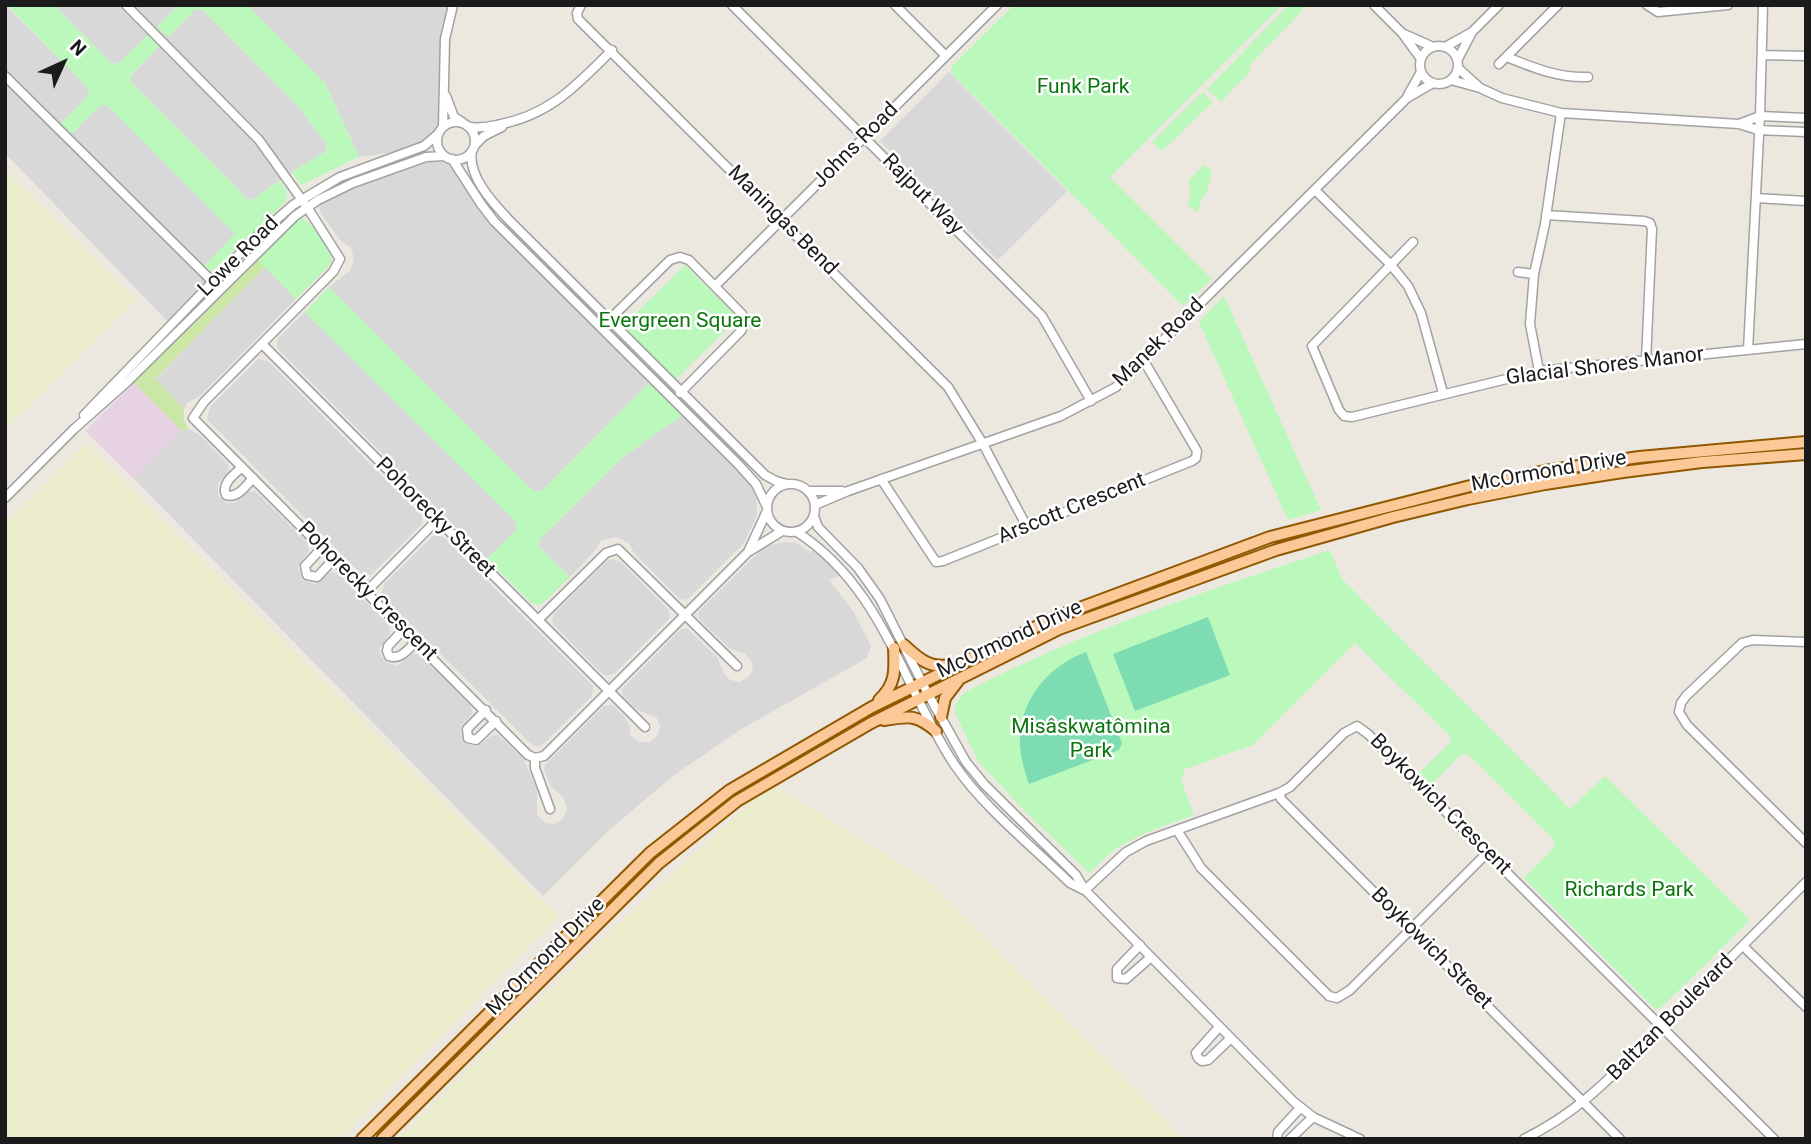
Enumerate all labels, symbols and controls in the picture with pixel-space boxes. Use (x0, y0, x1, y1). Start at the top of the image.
north arrow (28, 28, 98, 98)
text: N (65, 35, 91, 61)
park label: Funk Park (1037, 75, 1129, 101)
street label: Johns Road (808, 98, 904, 194)
street label: Rajput Way (876, 149, 968, 241)
street label: Maningas Bend (722, 161, 842, 281)
street label: Lowe Road (193, 211, 285, 303)
street label: Manek Road (1108, 293, 1210, 393)
park label: Evergreen Square (598, 309, 762, 335)
street label: Glacial Shores Manor (1505, 342, 1705, 392)
street label: McOrmond Drive (1469, 446, 1629, 498)
street label: Pohorecky Street (370, 453, 500, 583)
street label: Arscott Crescent (995, 468, 1149, 550)
street label: Pohorecky Crescent (292, 517, 442, 667)
street label: McOrmond Drive (933, 595, 1087, 685)
park label: Misâskwatômina Park (1011, 715, 1171, 765)
street label: Boykowich Crescent (1364, 729, 1516, 881)
park label: Richards Park (1564, 878, 1694, 904)
street label: Boykowich Street (1365, 883, 1497, 1015)
street label: McOrmond Drive (482, 893, 610, 1021)
street label: Baltzan Boulevard (1603, 950, 1739, 1086)

